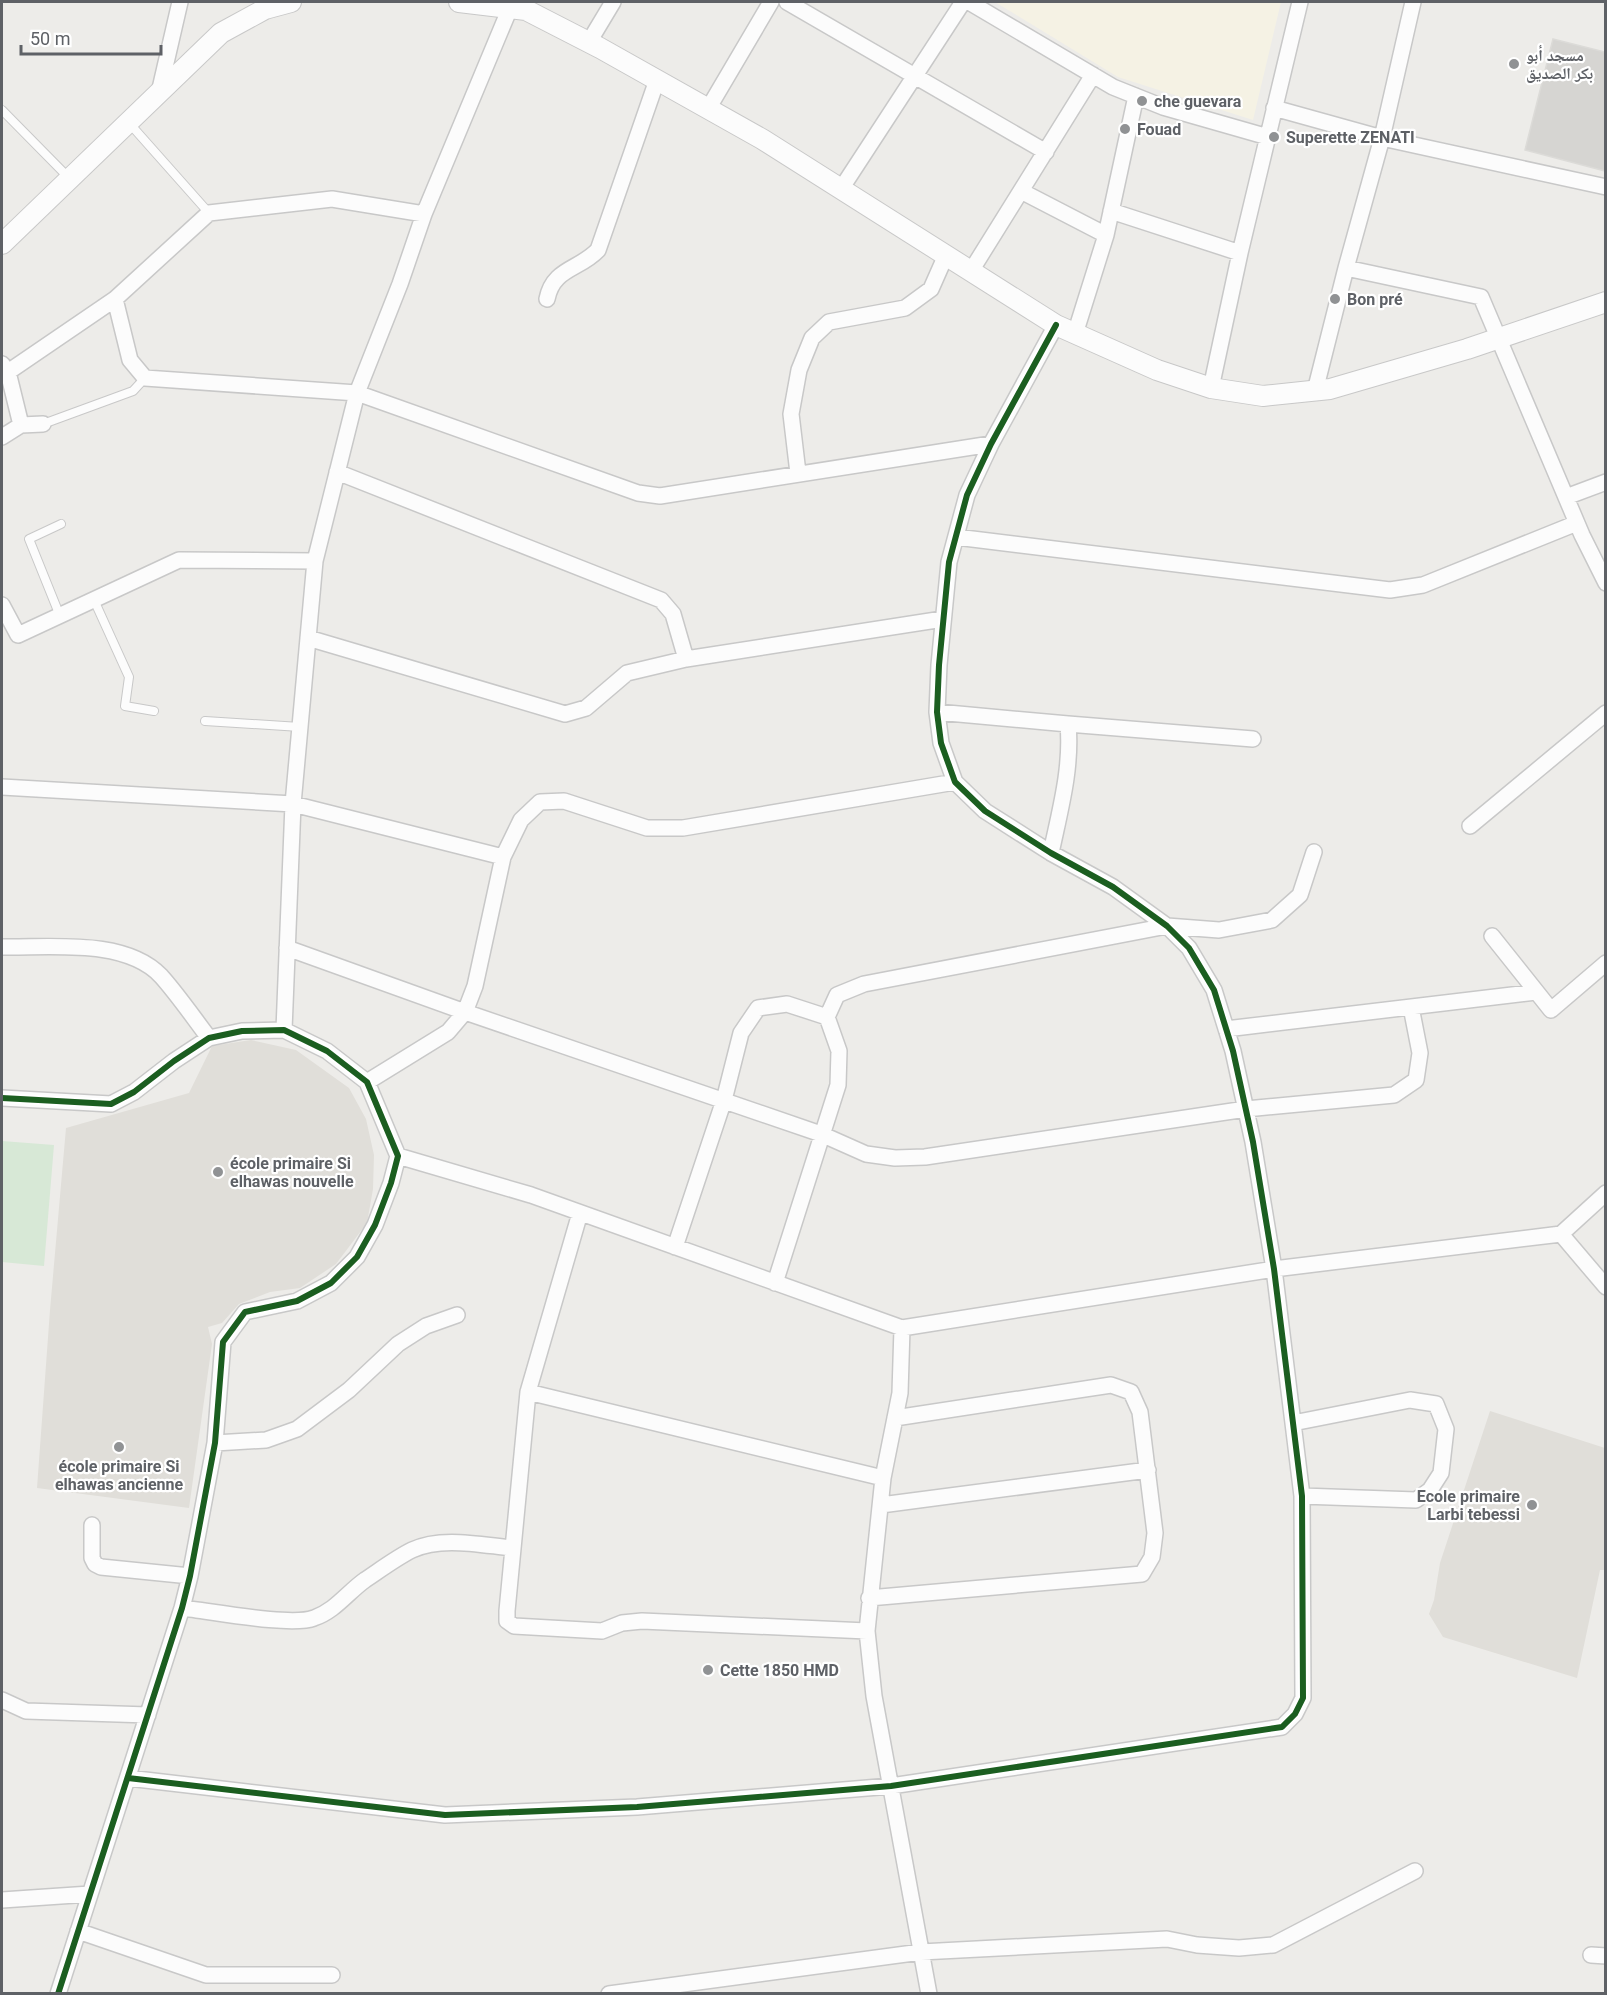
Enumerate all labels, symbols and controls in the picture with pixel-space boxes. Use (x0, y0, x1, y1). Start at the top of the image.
scale bar (21, 18, 160, 56)
text: 50 m (30, 28, 70, 49)
place label: مسجد أبو بكر الصديق (1526, 45, 1593, 83)
marker: مسجد أبو بكر الصديق (1507, 57, 1521, 71)
place label: che guevara (1154, 92, 1242, 111)
marker: che guevara (1135, 94, 1149, 108)
place label: Fouad (1137, 120, 1181, 139)
marker: Fouad (1118, 122, 1132, 136)
place label: Superette ZENATI (1286, 128, 1415, 147)
marker: Superette ZENATI (1267, 130, 1281, 144)
place label: Bon pré (1347, 290, 1403, 309)
marker: Bon pré (1328, 292, 1342, 306)
place label: école primaire Si elhawas nouvelle (230, 1154, 354, 1191)
marker: école primaire Si elhawas nouvelle (211, 1165, 225, 1179)
marker: école primaire Si elhawas ancienne (112, 1440, 126, 1454)
place label: école primaire Si elhawas ancienne (55, 1457, 183, 1494)
place label: Ecole primaire Larbi tebessi (1417, 1487, 1520, 1524)
marker: Ecole primaire Larbi tebessi (1525, 1498, 1539, 1512)
place label: Cette 1850 HMD (720, 1661, 839, 1680)
marker: Cette 1850 HMD (701, 1663, 715, 1677)

